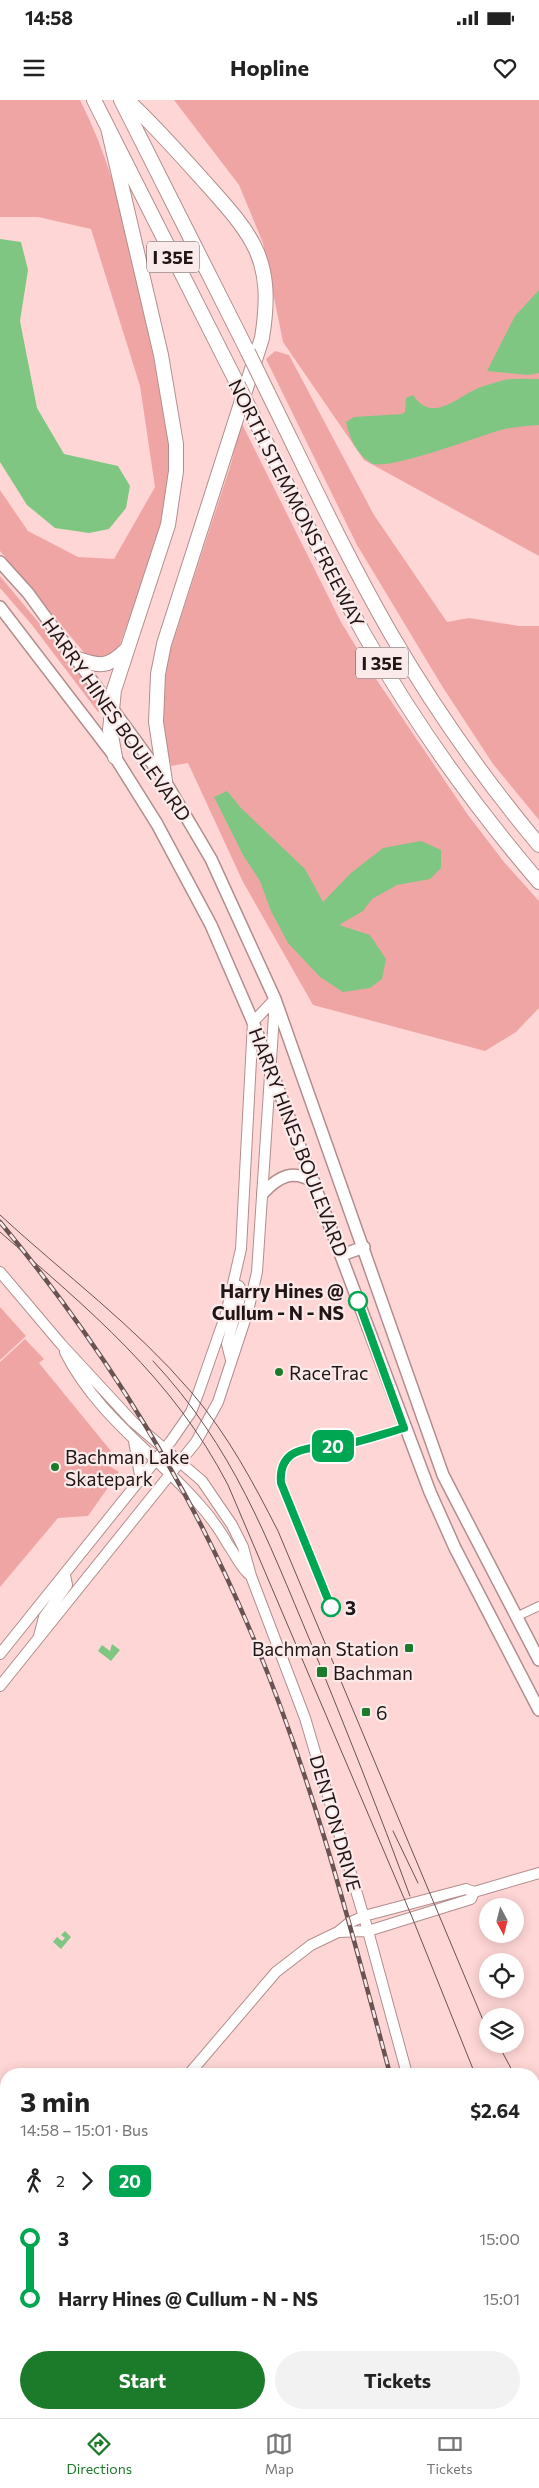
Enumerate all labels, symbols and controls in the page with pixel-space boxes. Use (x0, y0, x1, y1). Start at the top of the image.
text: 14:58 (25, 6, 73, 29)
icon: menu (20, 54, 48, 82)
text: Hopline (230, 54, 309, 81)
icon: heart (491, 54, 519, 82)
road number: I 35E (147, 242, 199, 272)
street label: NORTH STEMMONS FREEWAY (224, 375, 370, 631)
street label: HARRY HINES BOULEVARD (38, 613, 196, 825)
road number: I 35E (356, 648, 408, 678)
street label: HARRY HINES BOULEVARD (245, 1024, 353, 1260)
place label: Harry Hines @ Cullum - N - NS (212, 1279, 344, 1324)
marker: Harry Hines @ Cullum - N - NS (348, 1291, 368, 1311)
place label: RaceTrac (289, 1361, 368, 1384)
marker: RaceTrac (273, 1366, 285, 1378)
line badge: 20 (310, 1430, 356, 1462)
text: 20 (322, 1435, 344, 1457)
place label: Bachman Lake Skatepark (65, 1445, 189, 1490)
marker: Bachman Lake Skatepark (49, 1461, 61, 1473)
place label: 3 (345, 1596, 356, 1619)
marker: 3 (321, 1597, 341, 1617)
place label: Bachman Station (252, 1637, 399, 1660)
marker: Bachman Station (403, 1642, 415, 1654)
place label: Bachman (333, 1661, 413, 1684)
marker: Bachman (315, 1665, 329, 1679)
place label: 6 (376, 1701, 388, 1724)
marker: 6 (360, 1706, 372, 1718)
street label: DENTON DRIVE (306, 1752, 366, 1894)
north arrow (479, 1898, 524, 1942)
map controls (479, 1898, 524, 2053)
button: locate (479, 1953, 524, 1998)
button: layers (479, 2008, 524, 2053)
text: 3 min (20, 2084, 90, 2118)
text: $2.64 (470, 2099, 520, 2122)
text: 14:58 – 15:01 · Bus (20, 2120, 148, 2139)
icon: walk (20, 2167, 48, 2195)
icon: forward (73, 2167, 101, 2195)
text: 20 (119, 2170, 141, 2192)
text: 2 (56, 2171, 65, 2190)
text: 3 (58, 2227, 69, 2250)
text: 15:00 (479, 2229, 520, 2248)
text: Harry Hines @ Cullum - N - NS (58, 2287, 318, 2310)
text: 15:01 (483, 2289, 520, 2308)
button: Start (20, 2351, 265, 2409)
button: Tickets (275, 2351, 520, 2409)
tab: Directions (66, 2430, 132, 2477)
tab: Map (265, 2430, 294, 2477)
tab: Tickets (426, 2430, 473, 2477)

